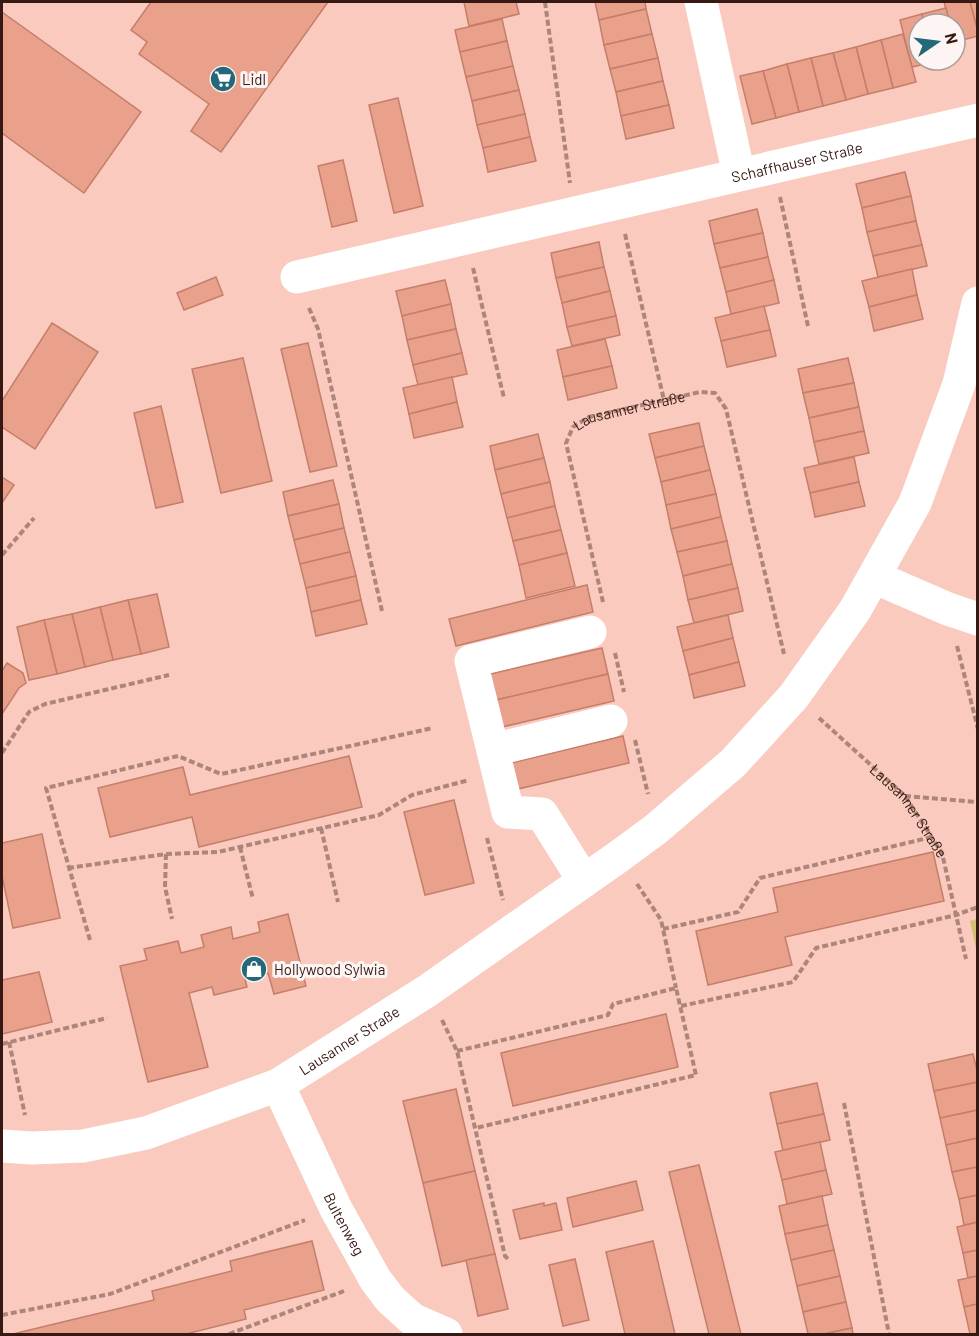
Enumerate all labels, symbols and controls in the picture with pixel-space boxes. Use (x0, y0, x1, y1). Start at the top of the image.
north arrow (907, 12, 967, 72)
text: N (942, 31, 963, 46)
supermarket icon: Lidl (208, 64, 238, 94)
place label: Lidl (242, 70, 266, 88)
street label: Schaffhauser Straße (729, 138, 864, 186)
street label: Lausanner Straße (570, 387, 687, 434)
street label: Lausanner Straße (867, 760, 952, 861)
shop icon: Hollywood Sylwia (239, 954, 269, 984)
place label: Hollywood Sylwia (274, 960, 385, 978)
street label: Lausanner Straße (296, 1002, 403, 1079)
street label: Bultenweg (321, 1190, 369, 1258)

